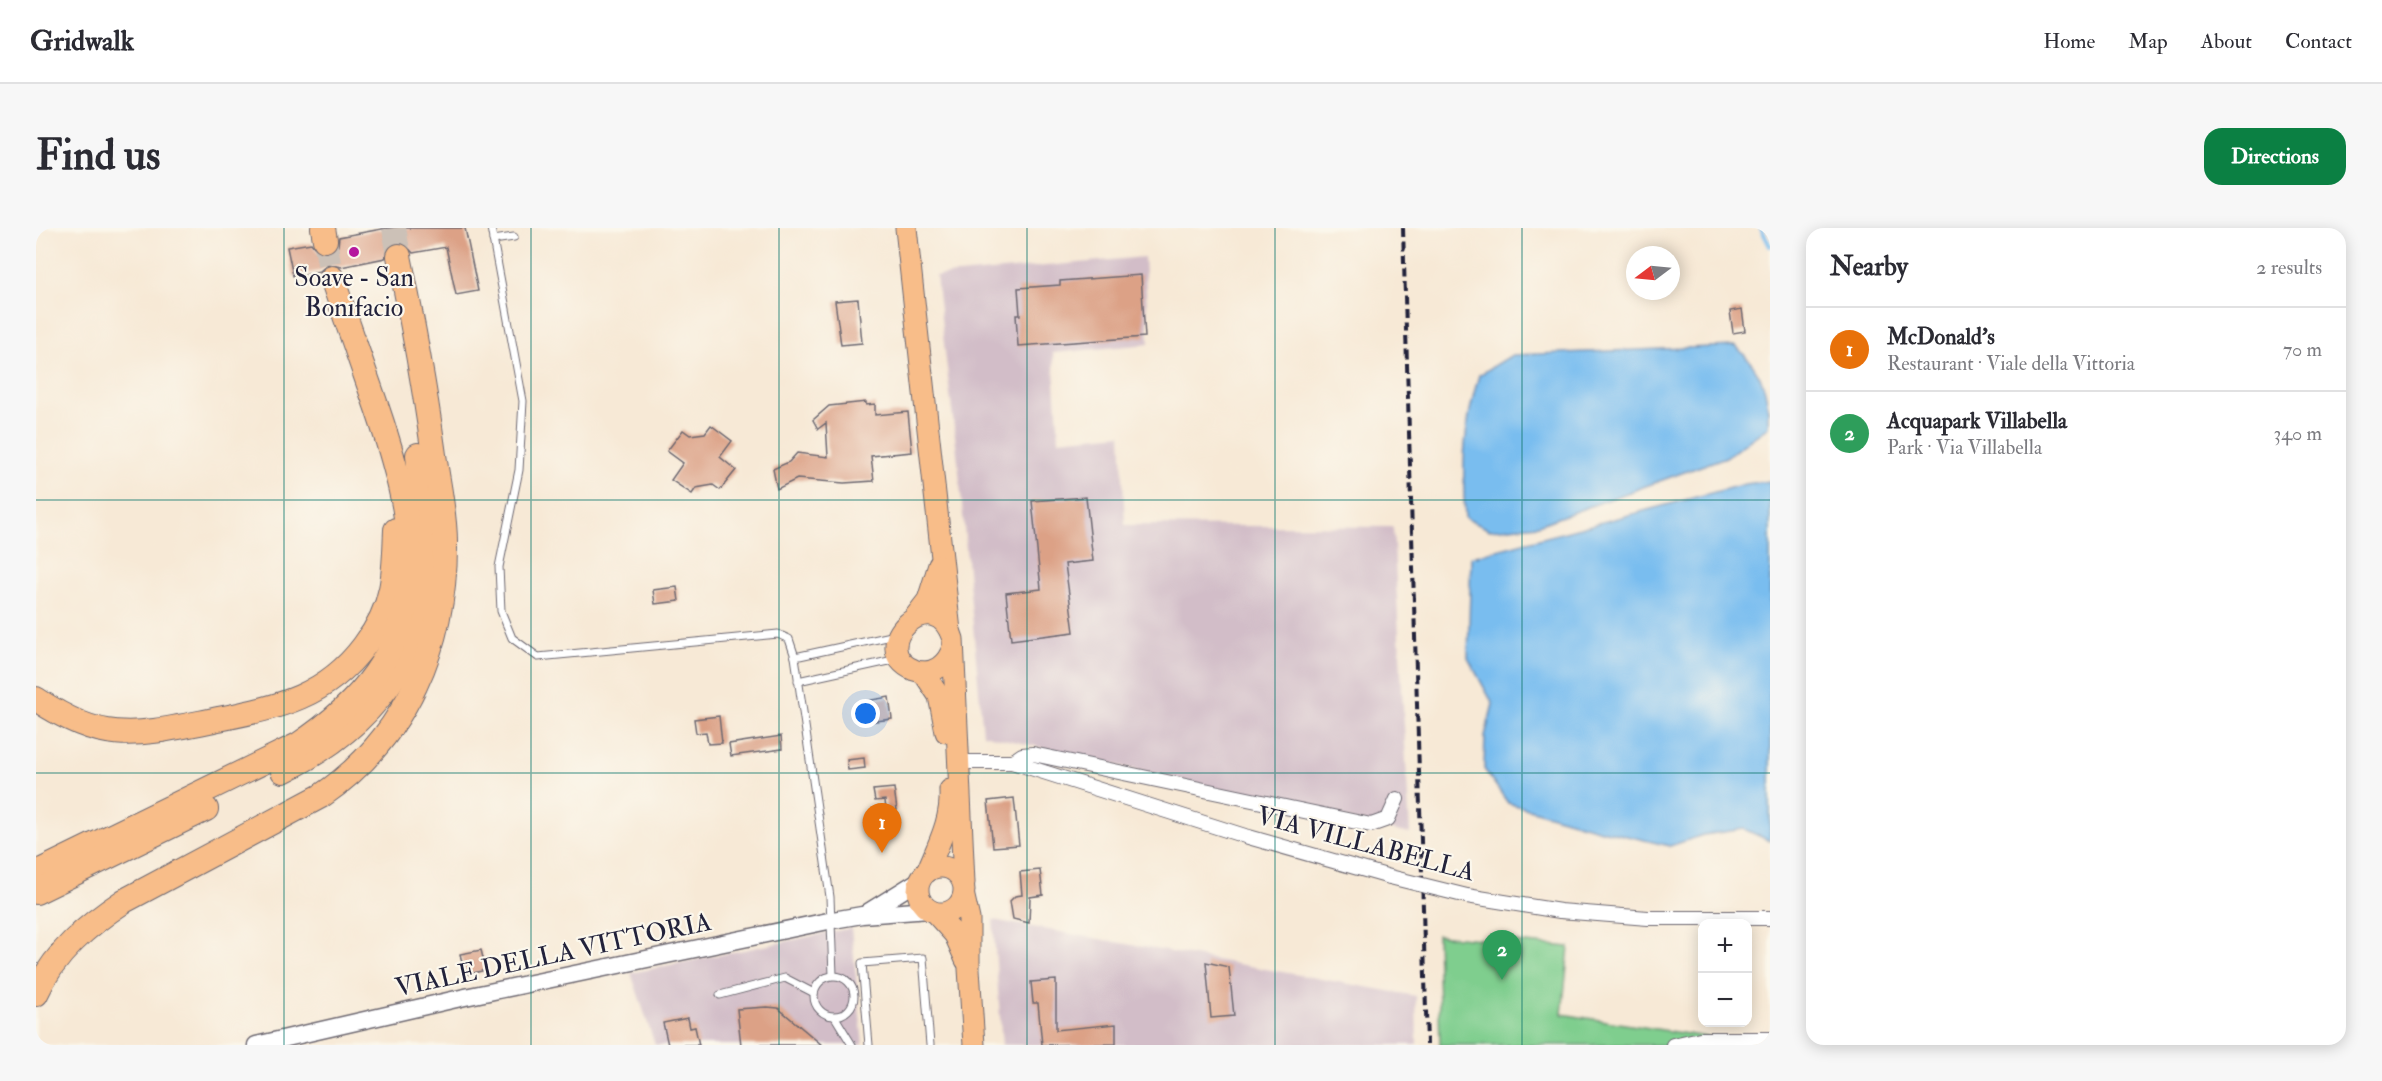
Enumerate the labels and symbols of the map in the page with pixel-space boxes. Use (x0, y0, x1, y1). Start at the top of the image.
marker: Soave - San Bonifacio (347, 245, 361, 259)
north arrow (1626, 246, 1680, 300)
place label: Soave - San Bonifacio (294, 262, 414, 324)
your location (851, 699, 880, 728)
street label: VIA VILLABELLA (1253, 799, 1479, 889)
pin: 1 (862, 804, 902, 853)
street label: VIALE DELLA VITTORIA (392, 906, 715, 1004)
pin: 2 (1482, 930, 1522, 980)

